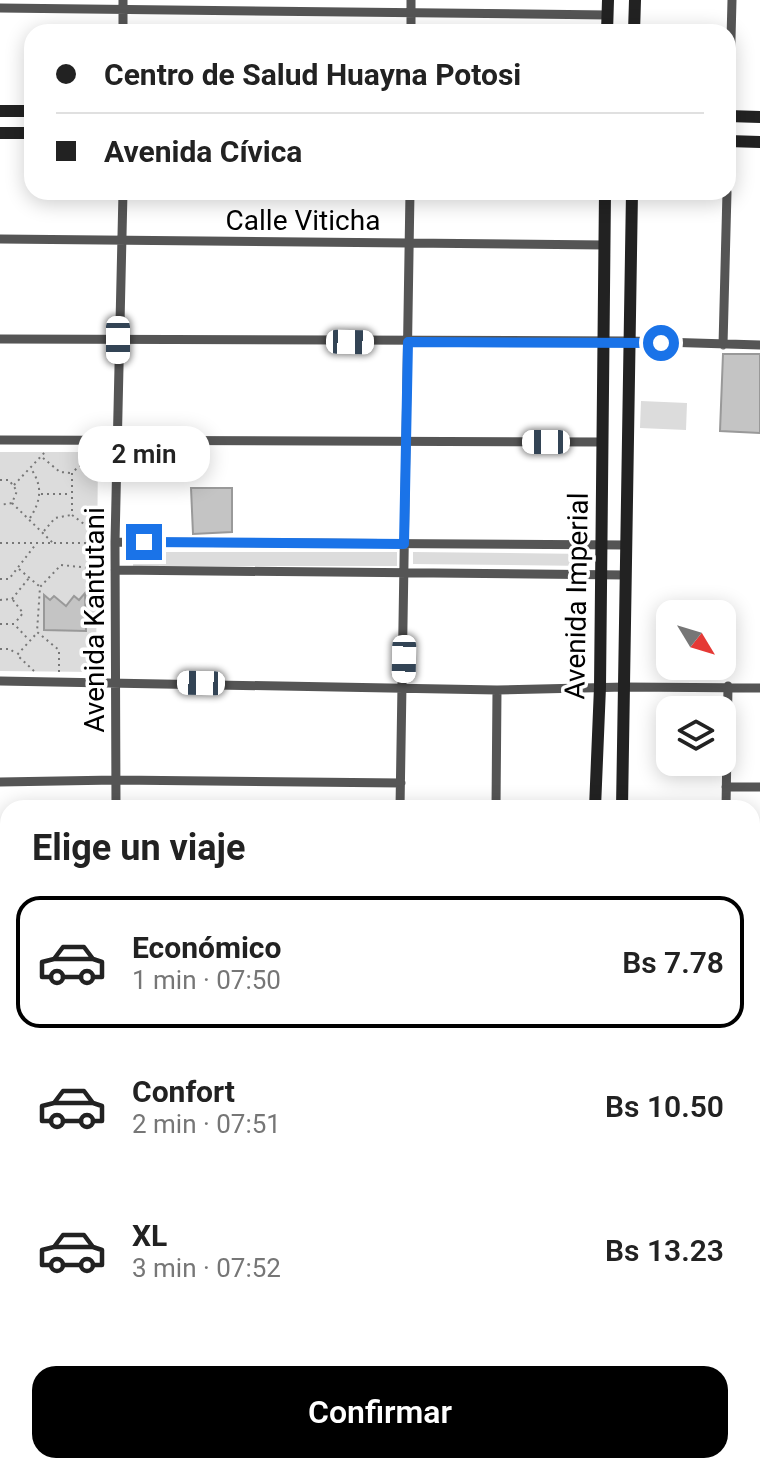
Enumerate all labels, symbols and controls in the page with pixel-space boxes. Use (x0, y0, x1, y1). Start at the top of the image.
text: Centro de Salud Huayna Potosi (104, 57, 521, 92)
text: Avenida Cívica (104, 134, 302, 169)
street label: Calle Viticha (226, 204, 380, 237)
car (106, 316, 130, 364)
route start (643, 325, 679, 361)
car (326, 330, 374, 354)
callout: 2 min (78, 426, 210, 482)
car (522, 430, 570, 454)
text: 2 min (111, 439, 177, 469)
street label: Avenida Imperial (558, 492, 595, 700)
street label: Avenida Kantutani (78, 507, 111, 733)
route end (126, 524, 162, 560)
north arrow (656, 600, 736, 680)
map controls (656, 600, 736, 776)
car (392, 635, 416, 683)
car (177, 671, 225, 695)
button: layers (656, 696, 736, 776)
text: Elige un viaje (32, 827, 245, 869)
icon: car (36, 926, 108, 998)
text: Económico (132, 930, 281, 965)
text: Bs 7.78 (622, 945, 724, 980)
text: 1 min · 07:50 (132, 965, 281, 995)
icon: car (36, 1070, 108, 1142)
text: Confort (132, 1074, 235, 1109)
text: Bs 10.50 (605, 1089, 724, 1124)
text: 2 min · 07:51 (132, 1109, 281, 1139)
icon: car (36, 1214, 108, 1286)
text: XL (132, 1218, 167, 1253)
text: Bs 13.23 (605, 1233, 724, 1268)
text: 3 min · 07:52 (132, 1253, 281, 1283)
button: Confirmar (32, 1366, 728, 1458)

